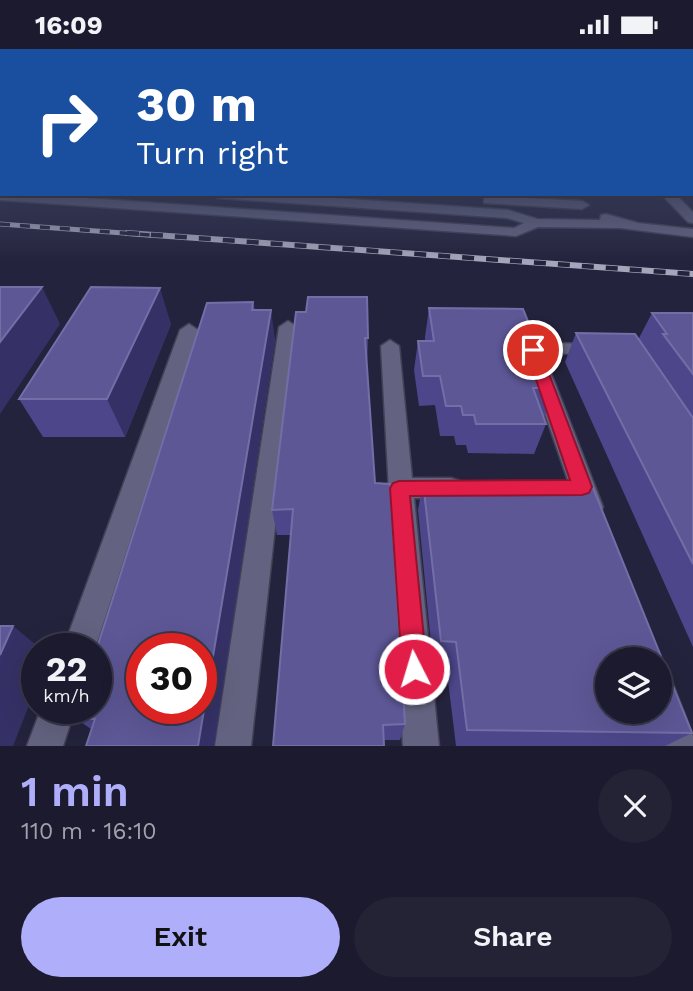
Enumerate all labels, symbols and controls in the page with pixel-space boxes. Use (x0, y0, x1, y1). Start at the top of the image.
text: 16:09 (35, 10, 103, 40)
text: 30 m (136, 75, 257, 133)
icon: right (21, 77, 112, 168)
text: Turn right (136, 134, 288, 172)
pin (503, 320, 563, 380)
icon: arrive (514, 331, 552, 369)
position arrow (377, 632, 451, 706)
speed limit sign: 30 (126, 633, 217, 724)
map controls (595, 647, 672, 724)
button: layers (595, 647, 672, 724)
text: 22 (46, 648, 87, 690)
text: km/h (43, 685, 90, 706)
text: 1 min (21, 767, 129, 816)
button: close (598, 769, 672, 843)
text: 110 m · 16:10 (21, 818, 156, 845)
button: Exit (21, 897, 340, 977)
button: Share (354, 897, 672, 977)

